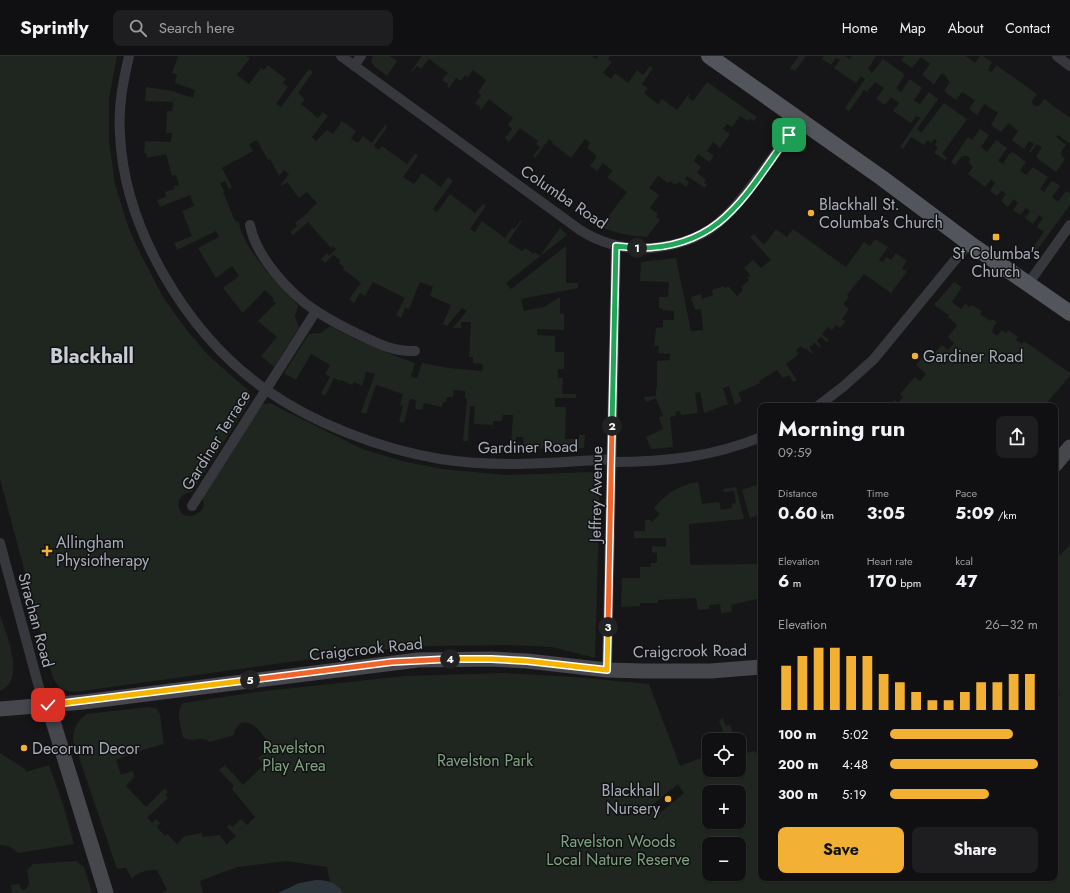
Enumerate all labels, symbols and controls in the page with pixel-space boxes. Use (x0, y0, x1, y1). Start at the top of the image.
search box (113, 10, 393, 46)
text: Sprintly (20, 14, 89, 41)
icon: search (127, 17, 149, 39)
text: Search here (159, 17, 235, 39)
text: Home (842, 18, 878, 38)
text: Map (900, 18, 926, 38)
text: About (948, 18, 983, 38)
text: Contact (1005, 18, 1050, 38)
pin (772, 118, 806, 152)
icon: arrive (778, 124, 800, 146)
street label: Columba Road (516, 159, 612, 235)
place label: Blackhall St. Columba's Church (819, 193, 943, 234)
marker: Blackhall St. Columba's Church (806, 208, 816, 218)
marker: St Columba's Church (991, 232, 1001, 242)
pin: 1 (627, 238, 647, 258)
text: 1 (634, 240, 640, 256)
place label: St Columba's Church (952, 242, 1040, 283)
district label: Blackhall (50, 342, 134, 371)
place label: Gardiner Road (923, 345, 1023, 368)
marker: Gardiner Road (910, 351, 920, 361)
street label: Gardiner Terrace (176, 385, 256, 495)
text: Morning run (778, 412, 905, 444)
pin: 2 (602, 416, 622, 436)
button: share (996, 416, 1038, 458)
text: 2 (608, 418, 616, 434)
street label: Gardiner Road (478, 435, 578, 459)
text: 09:59 (778, 443, 812, 462)
street label: Jeffrey Avenue (584, 446, 608, 544)
text: Distance (778, 485, 817, 501)
text: Time (867, 485, 889, 501)
text: Pace (955, 485, 977, 501)
text: 0.60 (778, 501, 817, 525)
text: 3:05 (867, 501, 905, 525)
text: 5:09 (955, 501, 994, 525)
text: km (817, 507, 834, 523)
text: /km (994, 507, 1017, 523)
place label: Allingham Physiotherapy (56, 531, 150, 572)
marker: Allingham Physiotherapy (41, 545, 53, 557)
text: Elevation (778, 553, 820, 569)
text: Heart rate (867, 553, 913, 569)
text: kcal (955, 553, 973, 569)
text: 6 (778, 569, 789, 593)
text: 170 (867, 569, 897, 593)
text: 47 (955, 569, 977, 593)
street label: Strachan Road (12, 570, 60, 670)
text: m (789, 575, 801, 591)
text: bpm (897, 575, 921, 591)
text: Elevation (778, 615, 827, 634)
text: 26–32 m (985, 615, 1038, 634)
pin: 3 (598, 617, 618, 637)
text: 3 (605, 619, 611, 635)
street label: Craigcrook Road (308, 632, 424, 666)
street label: Craigcrook Road (633, 639, 747, 663)
pin: 4 (440, 649, 460, 669)
text: 4 (446, 651, 454, 667)
pin: 5 (240, 670, 260, 690)
text: 5 (246, 672, 254, 688)
pin (31, 688, 65, 722)
icon: check (37, 694, 59, 716)
text: 100 m (778, 725, 816, 744)
text: 5:02 (842, 725, 868, 744)
map controls (702, 733, 746, 881)
button: locate (702, 733, 746, 777)
park label: Ravelston Play Area (262, 736, 326, 777)
place label: Decorum Decor (32, 737, 140, 760)
marker: Decorum Decor (19, 743, 29, 753)
park label: Ravelston Park (437, 749, 534, 772)
text: 200 m (778, 755, 818, 774)
text: 4:48 (842, 755, 868, 774)
place label: Blackhall Nursery (602, 779, 661, 820)
button: + (702, 785, 746, 829)
text: 300 m (778, 785, 818, 804)
text: 5:19 (842, 785, 867, 804)
marker: Blackhall Nursery (663, 794, 673, 804)
button: Save (778, 827, 904, 873)
button: Share (912, 827, 1038, 873)
park label: Ravelston Woods Local Nature Reserve (546, 830, 690, 871)
button: − (702, 837, 746, 881)

